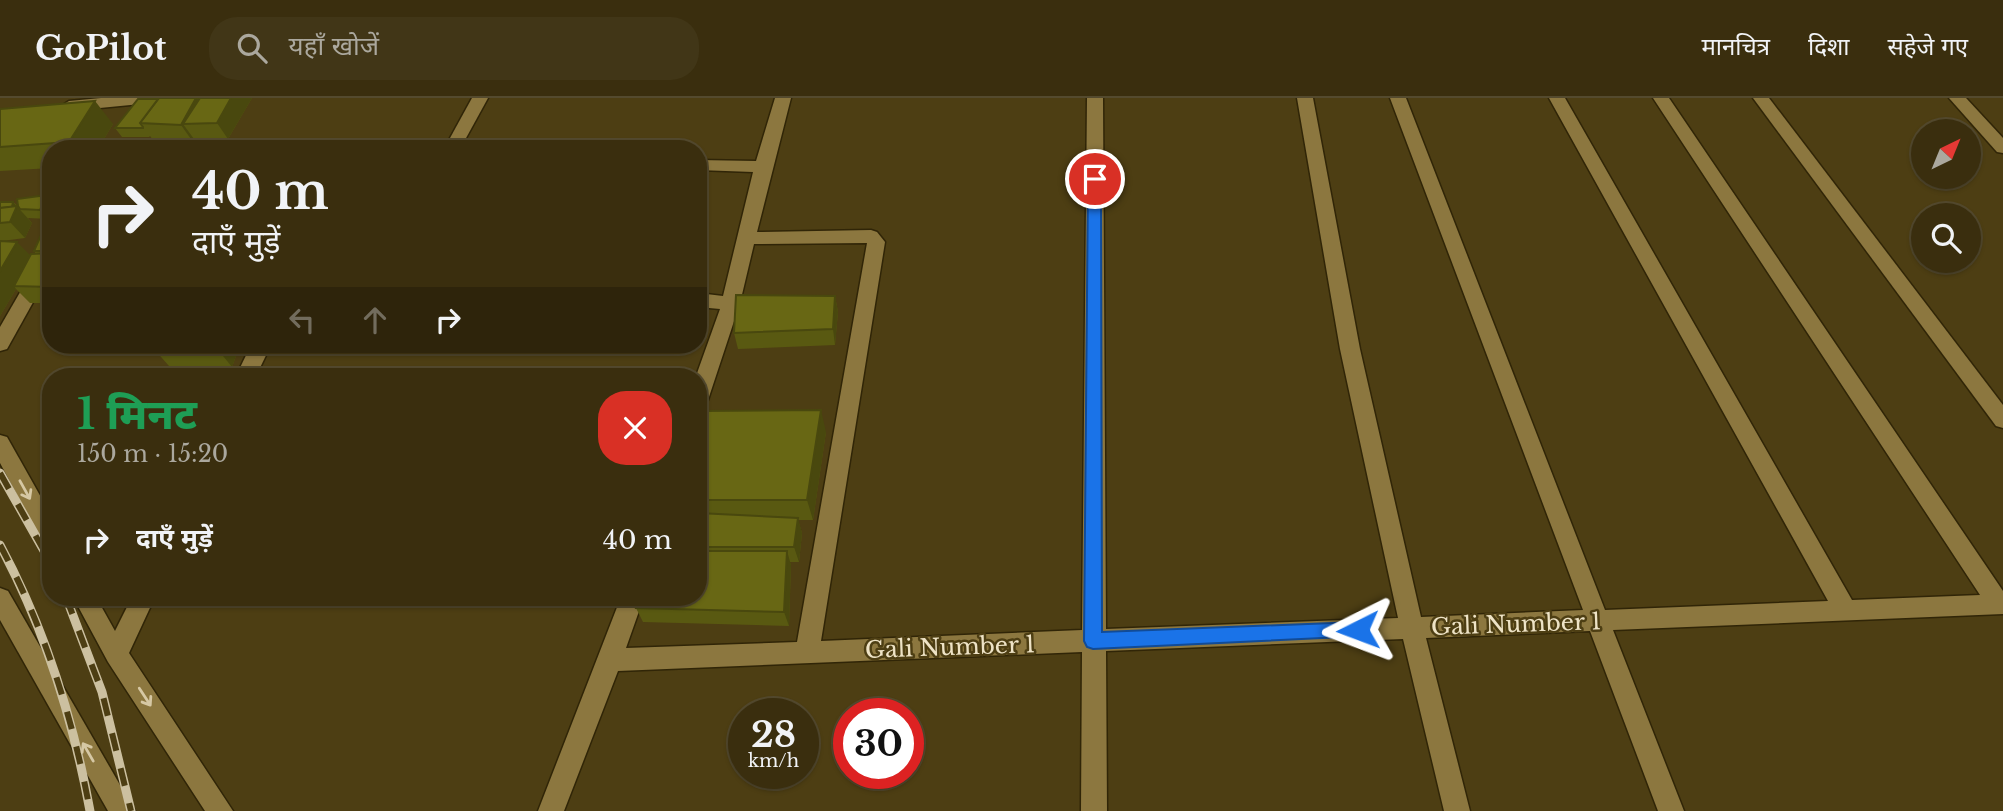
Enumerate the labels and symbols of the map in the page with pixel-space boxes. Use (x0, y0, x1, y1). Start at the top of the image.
north arrow (1911, 119, 1981, 189)
pin (1065, 149, 1125, 209)
one-way arrow (18, 479, 32, 499)
position arrow (1321, 593, 1395, 667)
street label: Gali Number 1 (1430, 607, 1602, 641)
street label: Gali Number 1 (864, 630, 1036, 664)
one-way arrow (138, 687, 152, 707)
speed limit sign: 30 (833, 698, 924, 789)
one-way arrow (81, 742, 95, 762)

